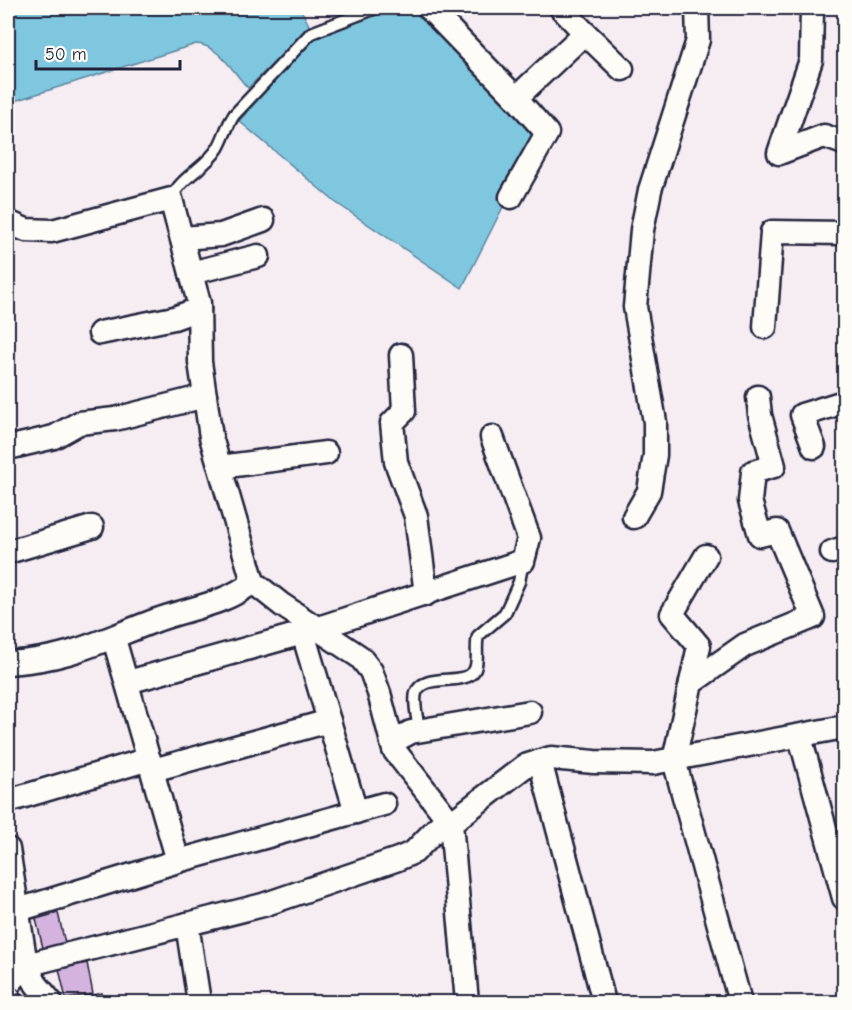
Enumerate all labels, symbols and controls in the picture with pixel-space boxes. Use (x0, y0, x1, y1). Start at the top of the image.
scale bar (36, 33, 180, 71)
text: 50 m (45, 44, 87, 65)

